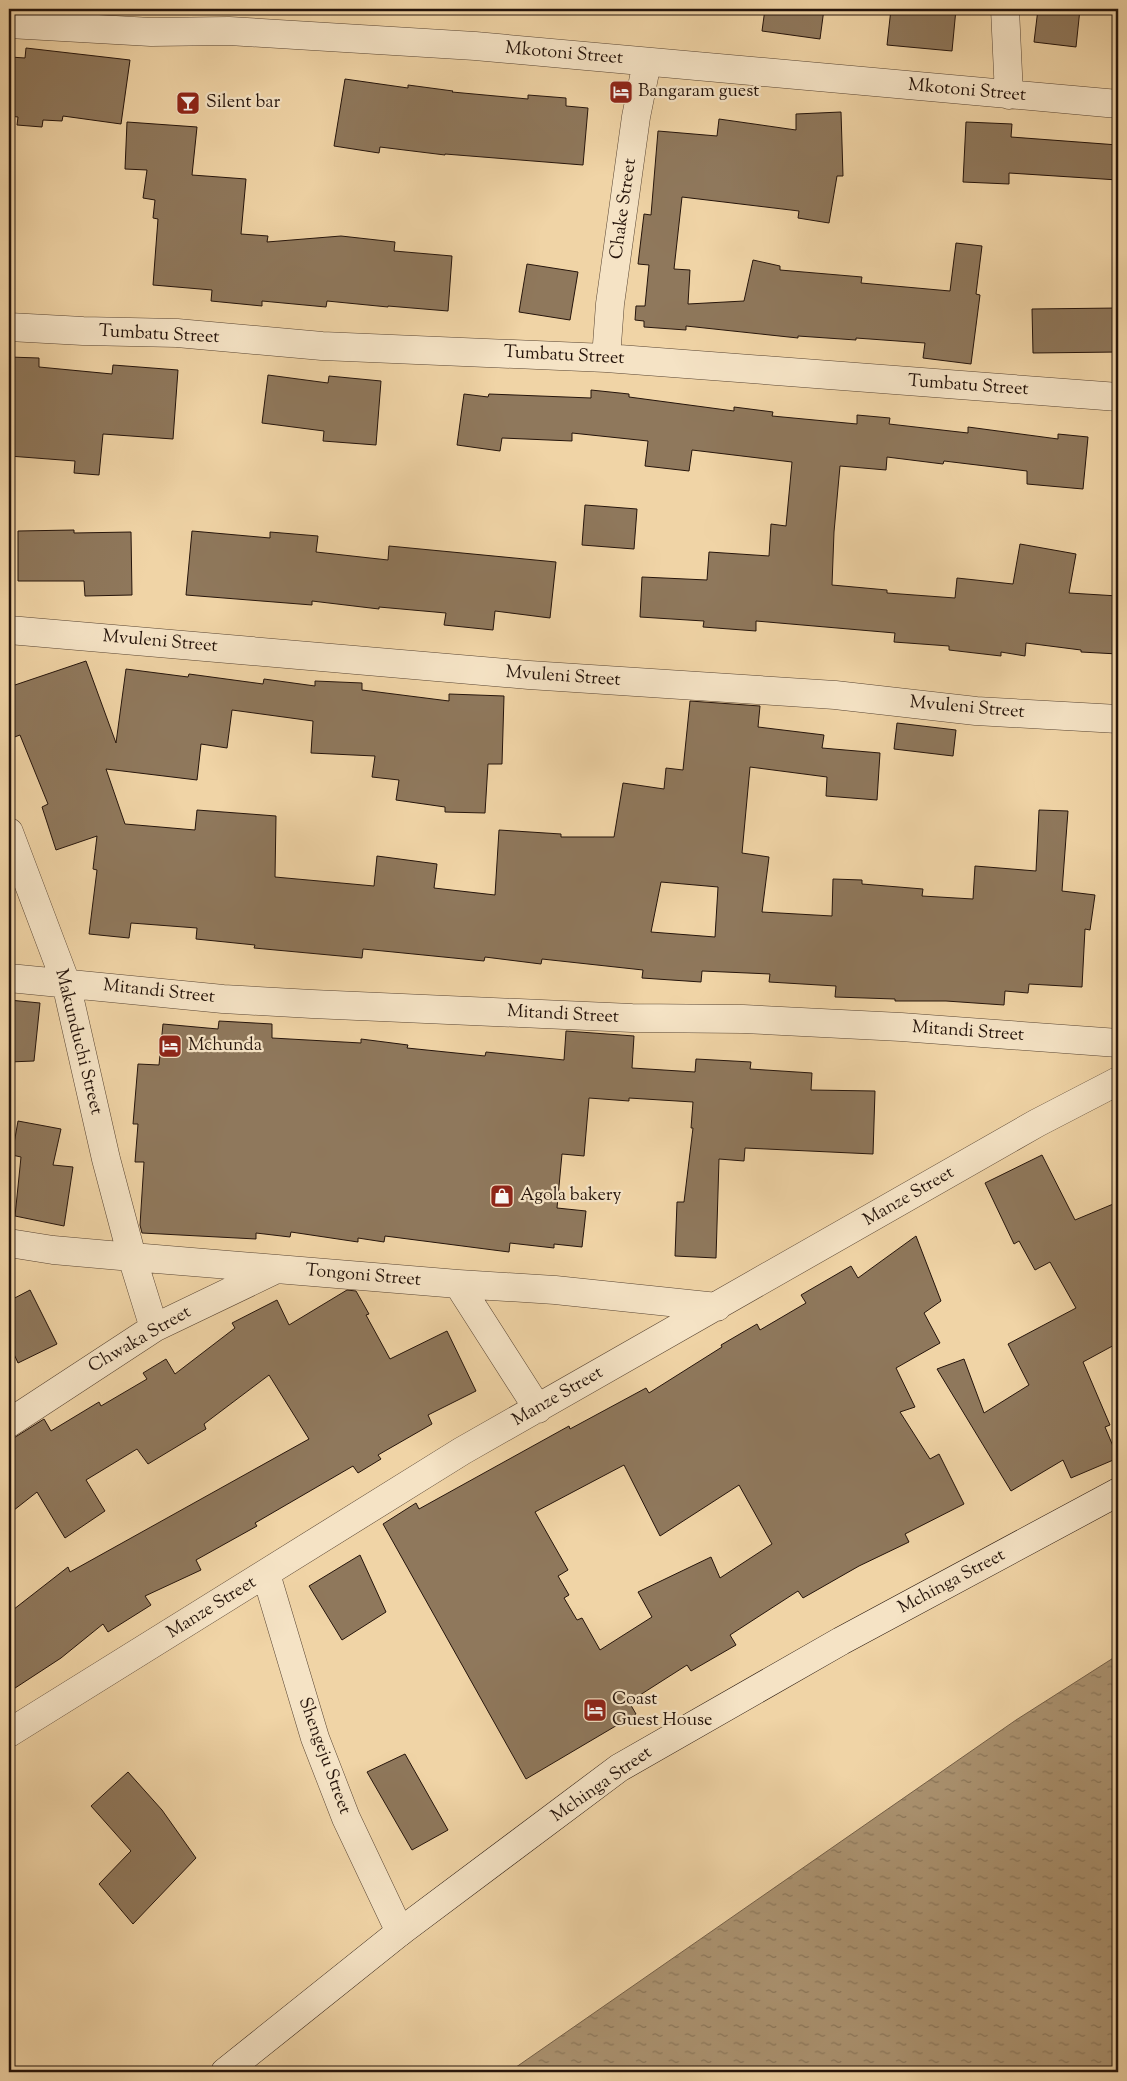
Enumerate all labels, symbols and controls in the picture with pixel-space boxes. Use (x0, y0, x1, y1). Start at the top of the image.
street label: Mkotoni Street (504, 36, 624, 72)
street label: Mkotoni Street (907, 73, 1027, 109)
hotel icon: Bangaram guest (608, 79, 634, 105)
place label: Bangaram guest (638, 79, 759, 105)
bar icon: Silent bar (175, 90, 201, 116)
place label: Silent bar (206, 90, 280, 116)
street label: Chake Street (604, 157, 644, 261)
street label: Tumbatu Street (98, 319, 220, 351)
street label: Tumbatu Street (503, 340, 625, 372)
street label: Tumbatu Street (907, 369, 1029, 403)
street label: Mvuleni Street (101, 624, 219, 660)
street label: Mvuleni Street (505, 660, 621, 694)
street label: Mvuleni Street (908, 690, 1026, 726)
street label: Makunduchi Street (47, 966, 109, 1118)
street label: Mitandi Street (102, 973, 216, 1011)
street label: Mitandi Street (506, 999, 620, 1031)
street label: Mitandi Street (911, 1015, 1025, 1049)
hotel icon: Mchunda (157, 1033, 183, 1059)
place label: Mchunda (188, 1033, 262, 1059)
street label: Manze Street (859, 1160, 959, 1234)
shop icon: Agola bakery (489, 1183, 515, 1209)
place label: Agola bakery (520, 1183, 622, 1209)
street label: Tongoni Street (304, 1258, 422, 1294)
street label: Chwaka Street (84, 1300, 196, 1380)
street label: Manze Street (508, 1360, 608, 1434)
street label: Mchinga Street (894, 1543, 1010, 1621)
street label: Manze Street (162, 1570, 262, 1646)
place label: Coast Guest House (612, 1687, 712, 1734)
street label: Shengeju Street (291, 1694, 357, 1818)
hotel icon: Coast Guest House (582, 1697, 608, 1723)
street label: Mchinga Street (546, 1741, 658, 1829)

